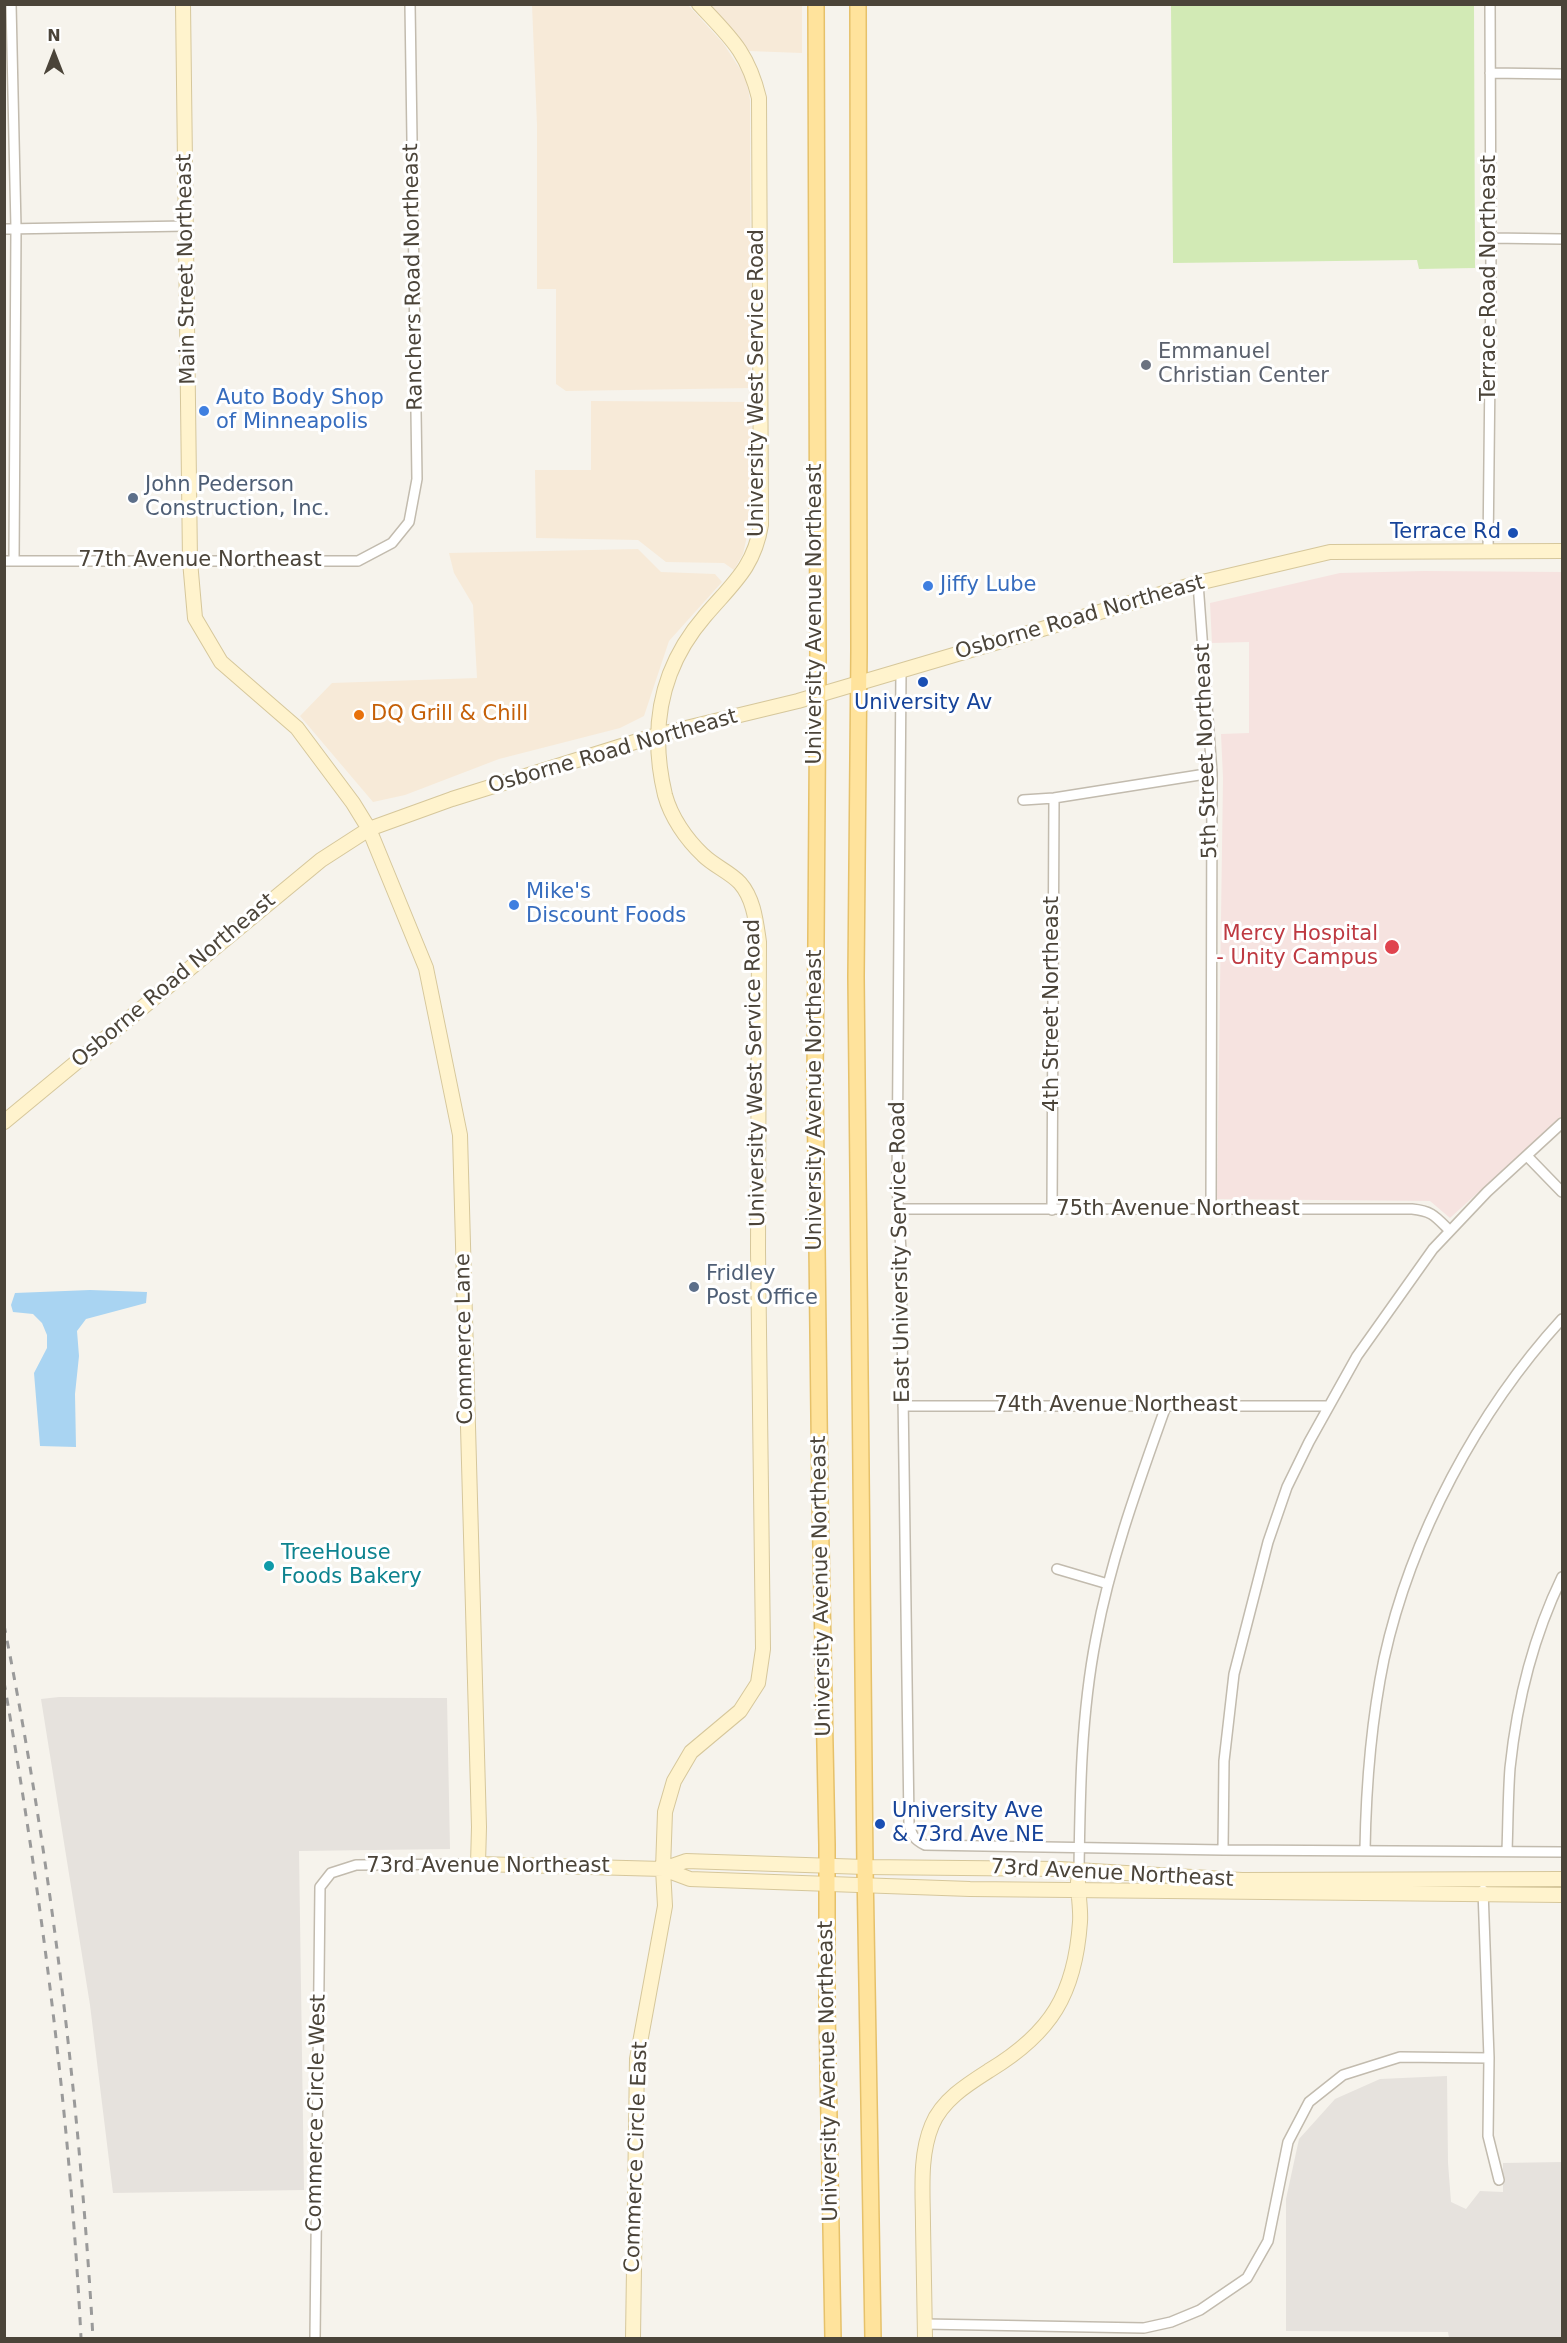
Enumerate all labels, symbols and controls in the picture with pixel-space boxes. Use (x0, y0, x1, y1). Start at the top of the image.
north arrow (24, 24, 84, 84)
text: N (47, 26, 61, 45)
street label: Ranchers Road Northeast (399, 143, 429, 411)
street label: Main Street Northeast (172, 153, 202, 385)
street label: Terrace Road Northeast (1477, 155, 1503, 401)
street label: University West Service Road (745, 229, 771, 537)
place label: Emmanuel Christian Center (1158, 340, 1329, 390)
marker: Emmanuel Christian Center (1139, 358, 1153, 372)
place label: Auto Body Shop of Minneapolis (216, 386, 384, 436)
marker: Auto Body Shop of Minneapolis (197, 404, 211, 418)
street label: University Avenue Northeast (803, 463, 829, 765)
place label: John Pederson Construction, Inc. (145, 473, 330, 523)
marker: John Pederson Construction, Inc. (126, 491, 140, 505)
place label: Terrace Rd (1390, 520, 1501, 546)
marker: Terrace Rd (1506, 526, 1520, 540)
street label: 77th Avenue Northeast (78, 548, 322, 574)
street label: Osborne Road Northeast (953, 570, 1207, 666)
place label: Jiffy Lube (940, 573, 1036, 599)
marker: Jiffy Lube (921, 579, 935, 593)
street label: 5th Street Northeast (1191, 643, 1223, 859)
marker: University Av (916, 675, 930, 689)
place label: University Av (854, 691, 992, 717)
place label: DQ Grill & Chill (371, 702, 528, 728)
street label: Osborne Road Northeast (486, 704, 740, 800)
marker: DQ Grill & Chill (352, 708, 366, 722)
place label: Mike's Discount Foods (526, 880, 686, 930)
street label: Osborne Road Northeast (67, 888, 281, 1074)
street label: 4th Street Northeast (1040, 896, 1066, 1112)
marker: Mike's Discount Foods (507, 898, 521, 912)
street label: University West Service Road (741, 919, 771, 1227)
place label: Mercy Hospital - Unity Campus (1216, 922, 1378, 972)
marker: Mercy Hospital - Unity Campus (1383, 938, 1401, 956)
street label: University Avenue Northeast (803, 949, 829, 1251)
street label: East University Service Road (886, 1101, 916, 1403)
street label: 75th Avenue Northeast (1056, 1197, 1300, 1223)
street label: Commerce Lane (451, 1253, 479, 1425)
place label: Fridley Post Office (706, 1262, 818, 1312)
marker: Fridley Post Office (687, 1280, 701, 1294)
street label: 74th Avenue Northeast (994, 1393, 1238, 1419)
street label: University Avenue Northeast (807, 1435, 837, 1737)
place label: TreeHouse Foods Bakery (281, 1541, 422, 1591)
marker: TreeHouse Foods Bakery (262, 1559, 276, 1573)
place label: University Ave & 73rd Ave NE (892, 1799, 1044, 1849)
marker: University Ave & 73rd Ave NE (873, 1817, 887, 1831)
street label: 73rd Avenue Northeast (366, 1854, 610, 1880)
street label: 73rd Avenue Northeast (990, 1855, 1234, 1893)
street label: University Avenue Northeast (814, 1920, 844, 2222)
street label: Commerce Circle West (302, 1994, 332, 2232)
street label: Commerce Circle East (620, 2041, 654, 2273)

